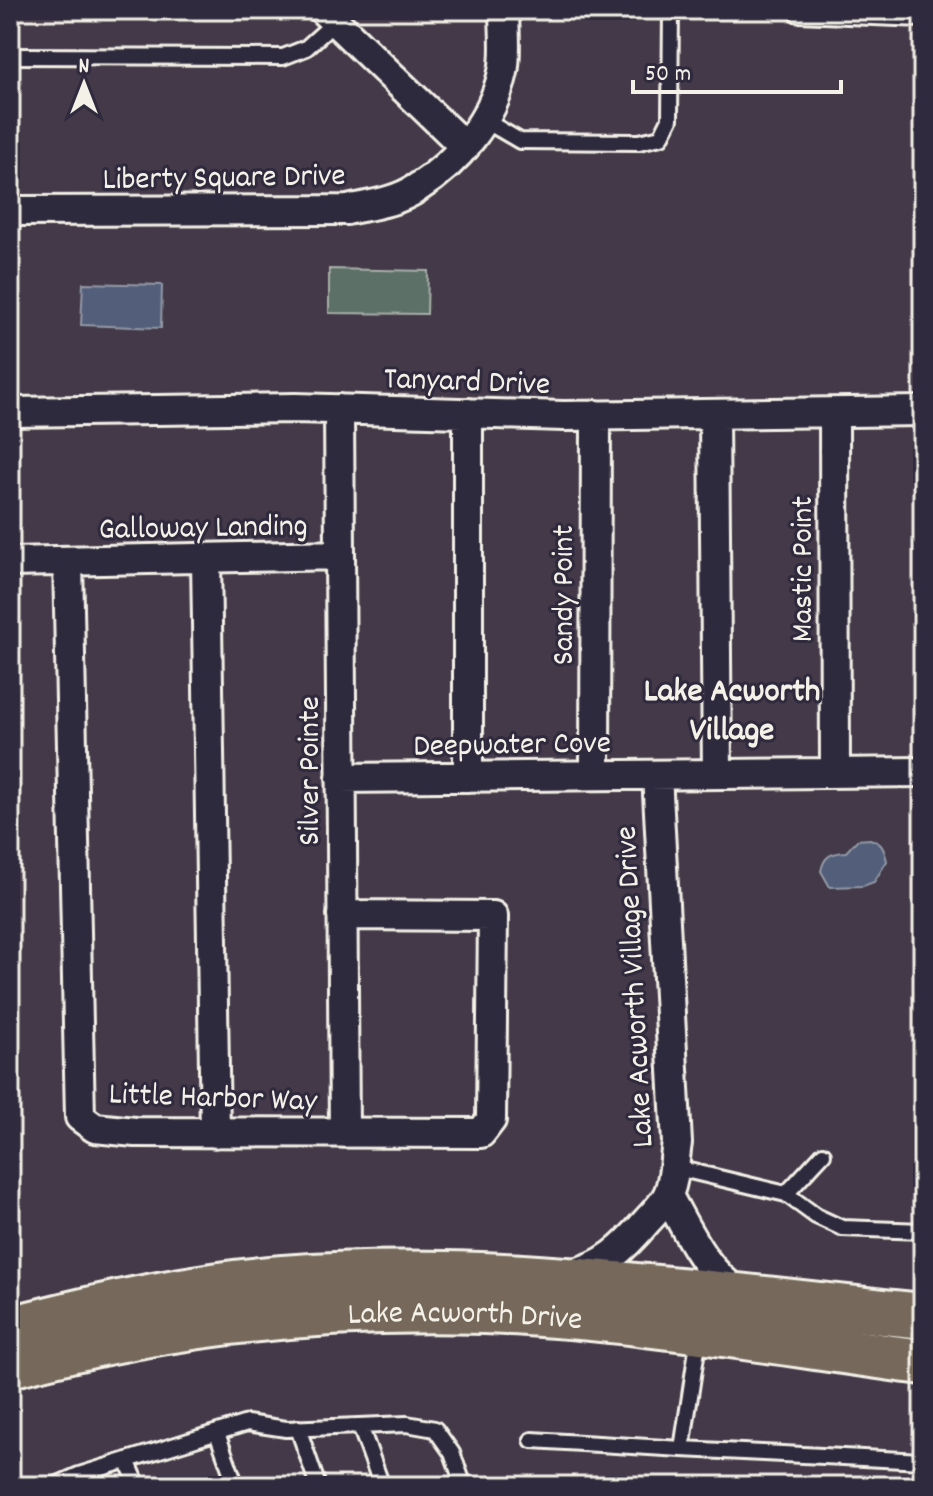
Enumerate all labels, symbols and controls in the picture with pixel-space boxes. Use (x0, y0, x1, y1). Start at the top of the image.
north arrow (44, 44, 124, 124)
scale bar (633, 44, 841, 94)
text: N (79, 52, 90, 83)
text: 50 m (645, 58, 691, 92)
street label: Liberty Square Drive (102, 155, 346, 205)
street label: Tanyard Drive (383, 358, 551, 410)
street label: Mastic Point (782, 496, 828, 642)
street label: Galloway Landing (98, 505, 308, 555)
street label: Sandy Point (543, 525, 589, 665)
district label: Lake Acworth Village (644, 669, 820, 757)
street label: Silver Pointe (289, 696, 335, 846)
street label: Deepwater Cove (413, 722, 611, 772)
street label: Lake Acworth Village Drive (606, 825, 668, 1149)
street label: Little Harbor Way (108, 1073, 319, 1127)
street label: Lake Acworth Drive (347, 1292, 584, 1345)

